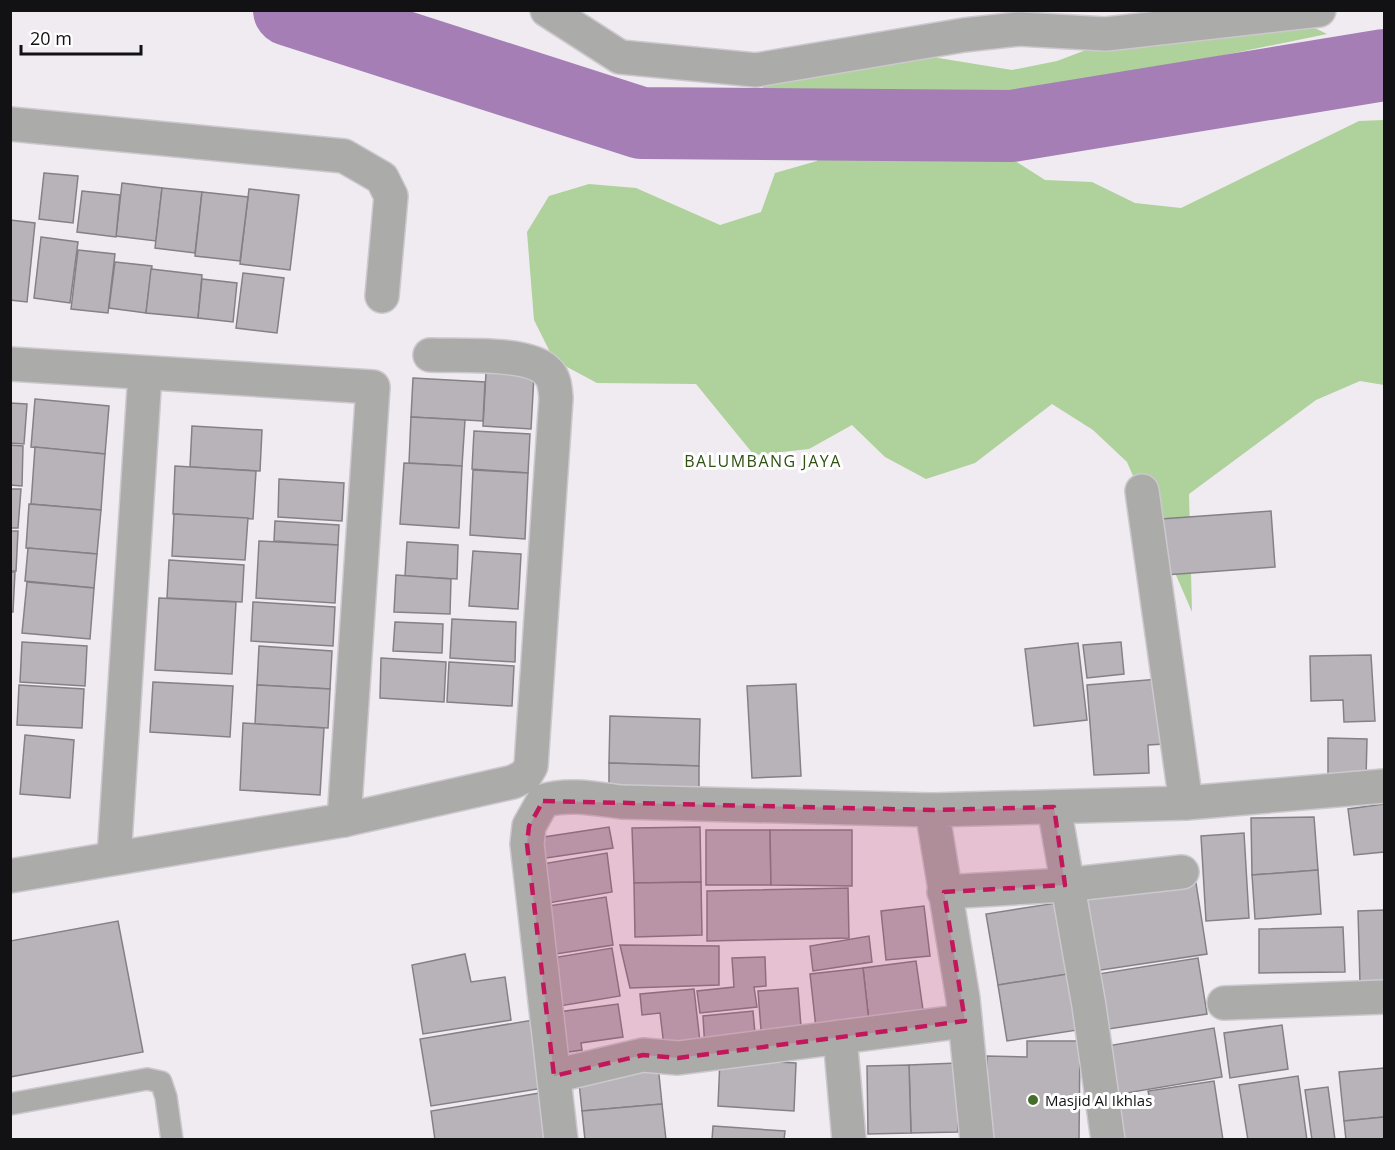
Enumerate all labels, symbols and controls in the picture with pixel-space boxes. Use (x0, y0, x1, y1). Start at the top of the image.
scale bar (21, 18, 141, 56)
text: 20 m (30, 26, 72, 50)
district label: BALUMBANG JAYA (684, 450, 842, 472)
place label: Masjid Al Ikhlas (1045, 1090, 1152, 1110)
marker: Masjid Al Ikhlas (1026, 1093, 1040, 1107)

